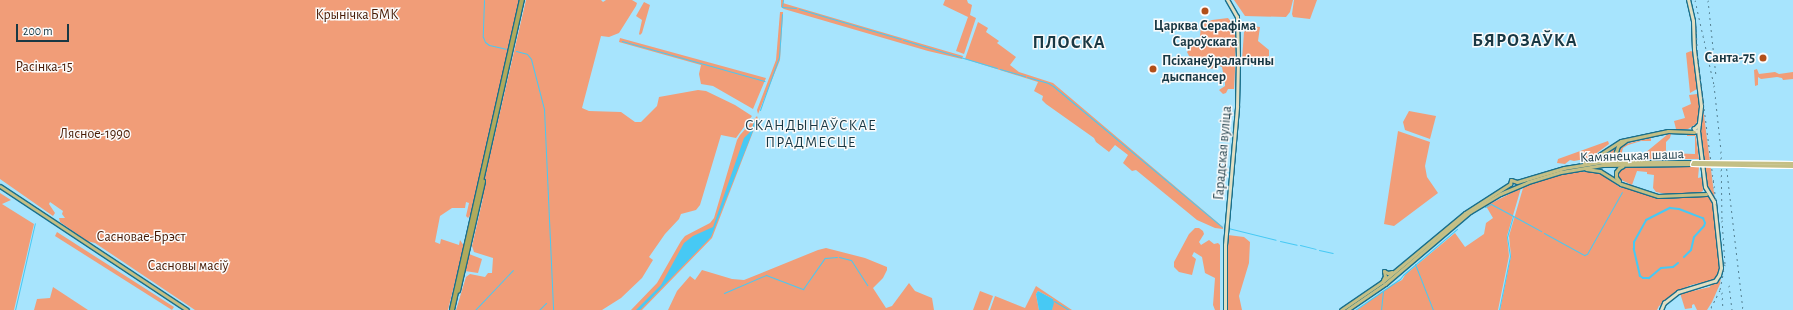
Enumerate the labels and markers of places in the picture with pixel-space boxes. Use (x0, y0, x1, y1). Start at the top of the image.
marker: Царква Серафіма Сароўскага (1200, 6, 1210, 16)
place label: Царква Серафіма Сароўскага (1154, 18, 1256, 50)
place label: Санта-75 (1705, 50, 1755, 66)
place label: Псіханеўралагічны дыспансер (1162, 53, 1274, 86)
marker: Санта-75 (1758, 53, 1768, 63)
marker: Псіханеўралагічны дыспансер (1147, 63, 1159, 75)

